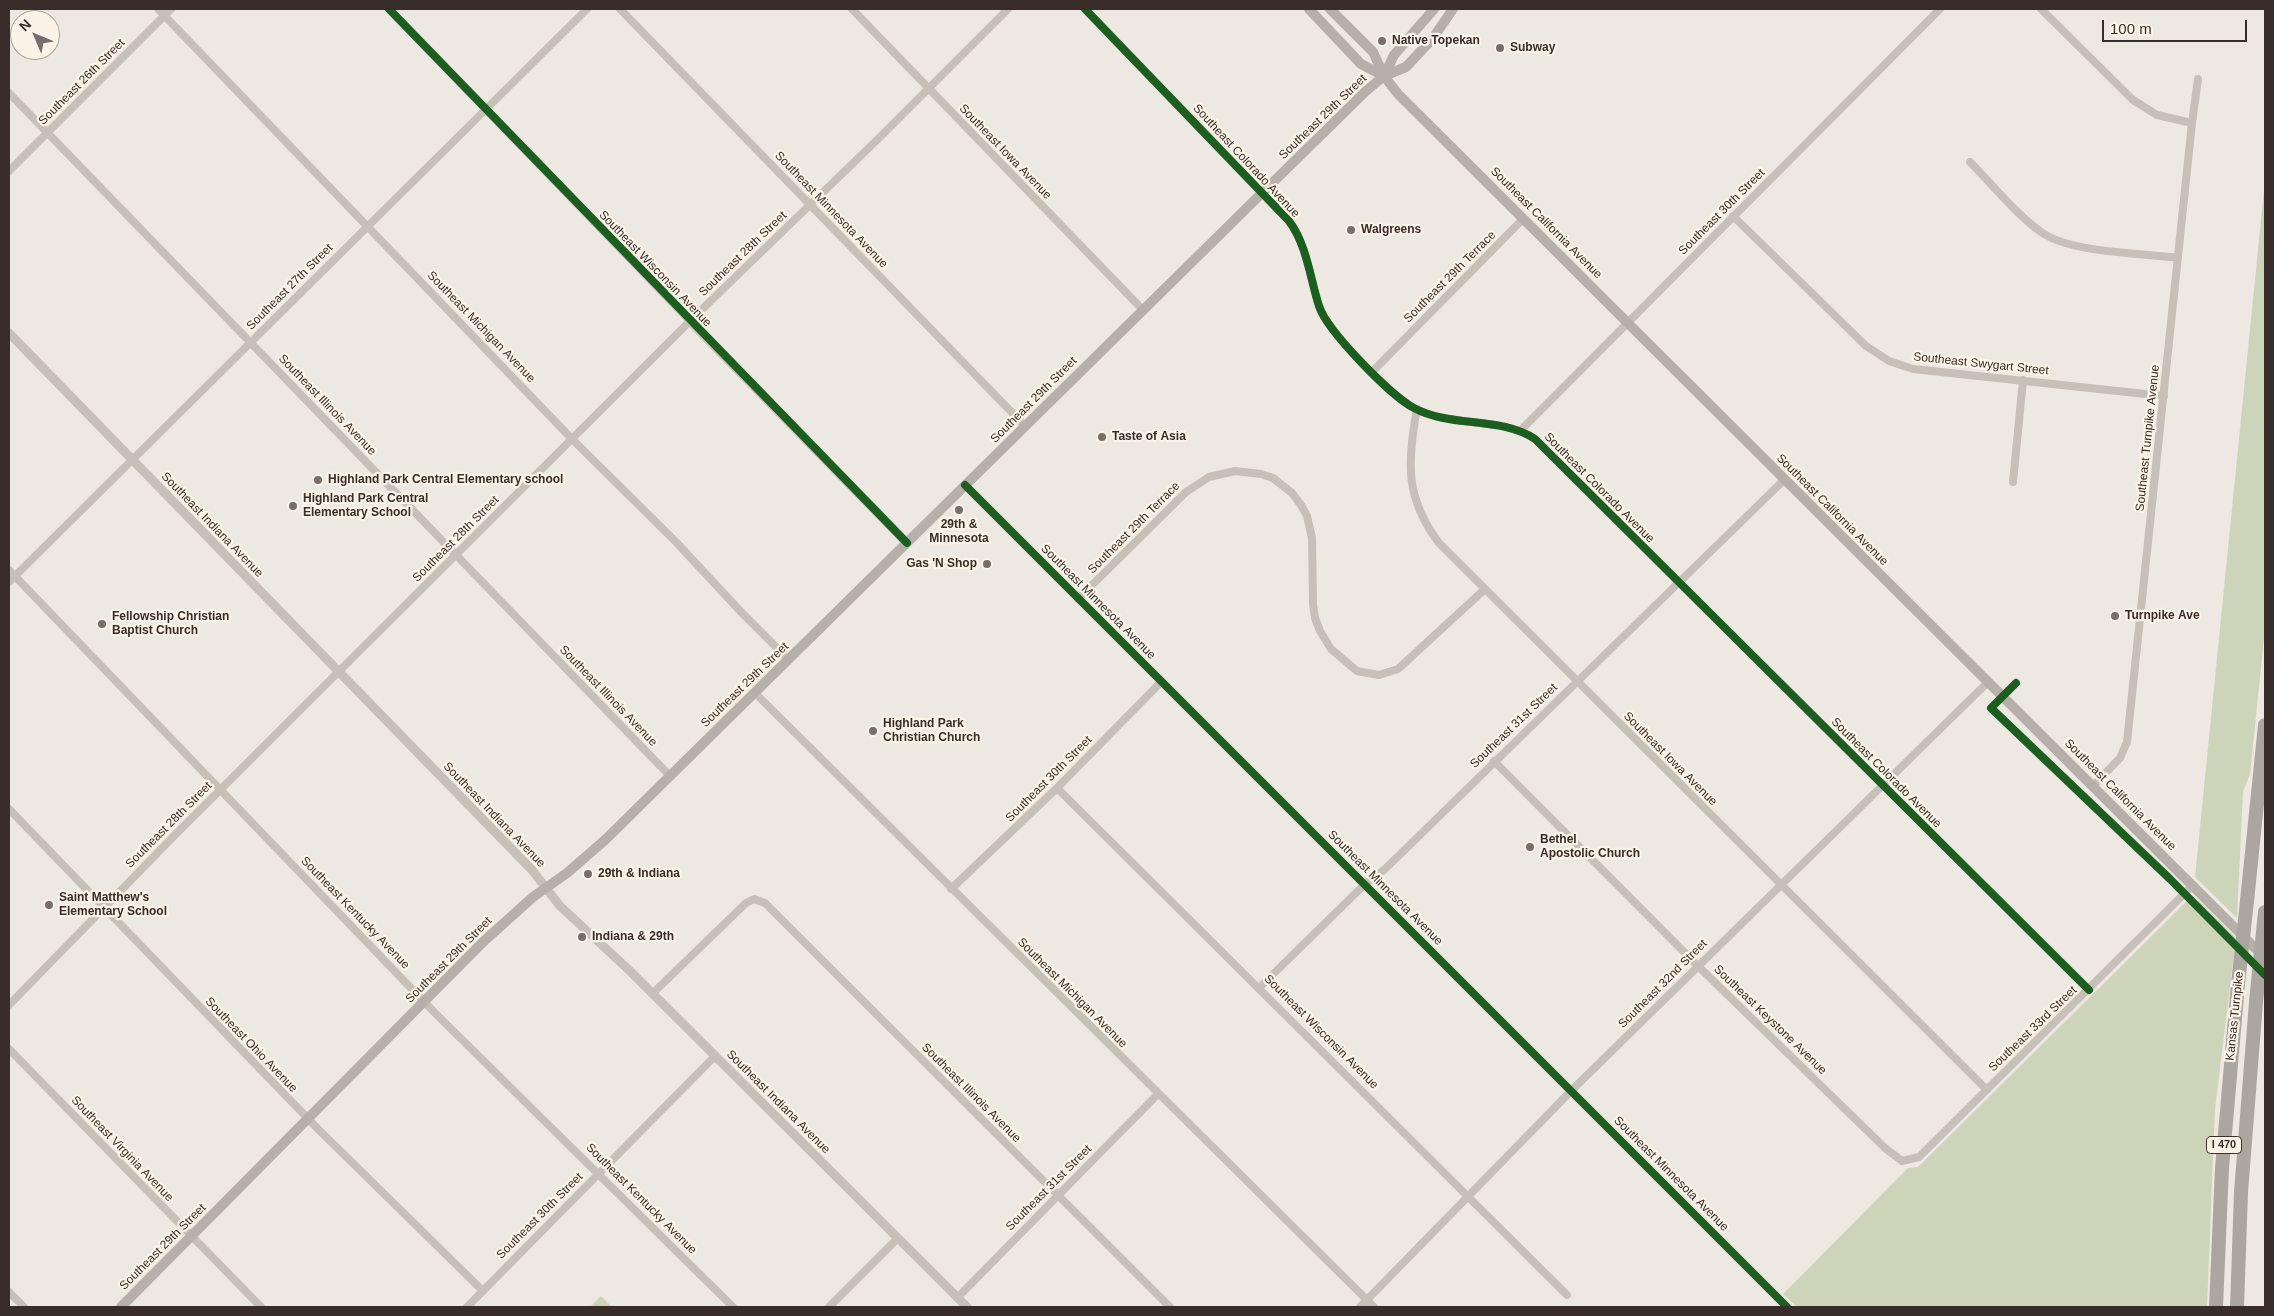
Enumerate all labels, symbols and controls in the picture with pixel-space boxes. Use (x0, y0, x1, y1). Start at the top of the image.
north arrow (10, 10, 60, 60)
scale bar (2104, 10, 2249, 42)
text: N (16, 16, 34, 34)
text: 100 m (2110, 20, 2152, 37)
place label: Native Topekan (1392, 34, 1480, 48)
marker: Native Topekan (1376, 35, 1388, 47)
street label: Southeast 26th Street (36, 36, 128, 128)
place label: Subway (1510, 41, 1555, 55)
marker: Subway (1494, 42, 1506, 54)
street label: Southeast 29th Street (1276, 72, 1370, 162)
street label: Southeast Iowa Avenue (956, 101, 1054, 203)
street label: Southeast Colorado Avenue (1190, 101, 1302, 221)
street label: Southeast Minnesota Avenue (771, 149, 891, 271)
street label: Southeast California Avenue (1487, 164, 1605, 282)
street label: Southeast 30th Street (1676, 166, 1768, 258)
street label: Southeast Wisconsin Avenue (596, 208, 714, 330)
street label: Southeast 28th Street (696, 209, 790, 299)
place label: Walgreens (1361, 223, 1421, 237)
marker: Walgreens (1345, 224, 1357, 236)
street label: Southeast 29th Terrace (1401, 228, 1499, 326)
street label: Southeast 27th Street (244, 241, 336, 333)
street label: Southeast Michigan Avenue (424, 268, 538, 386)
street label: Southeast Swygart Street (1913, 350, 2049, 378)
street label: Southeast Illinois Avenue (275, 352, 379, 458)
street label: Southeast 29th Street (988, 354, 1080, 446)
street label: Southeast Turnpike Avenue (2133, 364, 2163, 512)
place label: Taste of Asia (1112, 430, 1186, 444)
street label: Southeast Colorado Avenue (1541, 430, 1657, 546)
marker: Taste of Asia (1096, 431, 1108, 443)
street label: Southeast California Avenue (1773, 451, 1891, 569)
street label: Southeast Indiana Avenue (158, 469, 266, 581)
place label: Highland Park Central Elementary school (328, 473, 563, 487)
marker: Highland Park Central Elementary school (312, 474, 324, 486)
street label: Southeast 29th Terrace (1085, 479, 1183, 577)
place label: Highland Park Central Elementary School (303, 492, 428, 520)
street label: Southeast 28th Street (410, 493, 502, 585)
marker: Highland Park Central Elementary School (287, 500, 299, 512)
marker: 29th & Minnesota (953, 504, 965, 516)
place label: 29th & Minnesota (929, 518, 989, 546)
street label: Southeast Minnesota Avenue (1038, 542, 1158, 662)
place label: Gas 'N Shop (906, 557, 977, 571)
marker: Gas 'N Shop (981, 558, 993, 570)
place label: Turnpike Ave (2125, 609, 2200, 623)
place label: Fellowship Christian Baptist Church (112, 610, 229, 638)
marker: Turnpike Ave (2109, 610, 2121, 622)
marker: Fellowship Christian Baptist Church (96, 618, 108, 630)
street label: Southeast 29th Street (698, 640, 792, 730)
street label: Southeast Illinois Avenue (556, 643, 660, 749)
street label: Southeast 31st Street (1467, 681, 1561, 771)
street label: Southeast Iowa Avenue (1620, 709, 1720, 809)
street label: Southeast Colorado Avenue (1828, 715, 1944, 831)
place label: Highland Park Christian Church (883, 717, 980, 745)
marker: Highland Park Christian Church (867, 725, 879, 737)
street label: Southeast 30th Street (1003, 733, 1095, 825)
street label: Southeast California Avenue (2061, 736, 2179, 854)
street label: Southeast Indiana Avenue (440, 759, 548, 871)
street label: Southeast 28th Street (123, 779, 215, 871)
street label: Southeast Minnesota Avenue (1325, 828, 1445, 948)
place label: Bethel Apostolic Church (1540, 833, 1640, 861)
marker: Bethel Apostolic Church (1524, 841, 1536, 853)
street label: Southeast Kentucky Avenue (298, 854, 412, 972)
place label: 29th & Indiana (598, 867, 680, 881)
marker: 29th & Indiana (582, 868, 594, 880)
place label: Saint Matthew's Elementary School (59, 891, 167, 919)
marker: Saint Matthew's Elementary School (43, 899, 55, 911)
street label: Southeast 29th Street (403, 914, 495, 1006)
place label: Indiana & 29th (592, 930, 674, 944)
marker: Indiana & 29th (576, 931, 588, 943)
street label: Southeast Michigan Avenue (1014, 935, 1130, 1051)
street label: Southeast 32nd Street (1616, 937, 1710, 1031)
street label: Southeast Keystone Avenue (1711, 962, 1829, 1078)
street label: Kansas Turnpike (2223, 971, 2247, 1061)
street label: Southeast Wisconsin Avenue (1261, 972, 1381, 1092)
street label: Southeast 33rd Street (1986, 983, 2080, 1075)
street label: Southeast Ohio Avenue (202, 994, 300, 1096)
street label: Southeast Illinois Avenue (918, 1040, 1024, 1146)
street label: Southeast Indiana Avenue (723, 1047, 833, 1157)
street label: Southeast Virginia Avenue (68, 1093, 176, 1205)
street label: Southeast Minnesota Avenue (1611, 1114, 1731, 1234)
road number: I 470 (2206, 1136, 2242, 1154)
street label: Southeast Kentucky Avenue (583, 1141, 699, 1257)
street label: Southeast 31st Street (1003, 1142, 1095, 1234)
street label: Southeast 30th Street (494, 1170, 586, 1262)
street label: Southeast 29th Street (117, 1201, 209, 1293)

